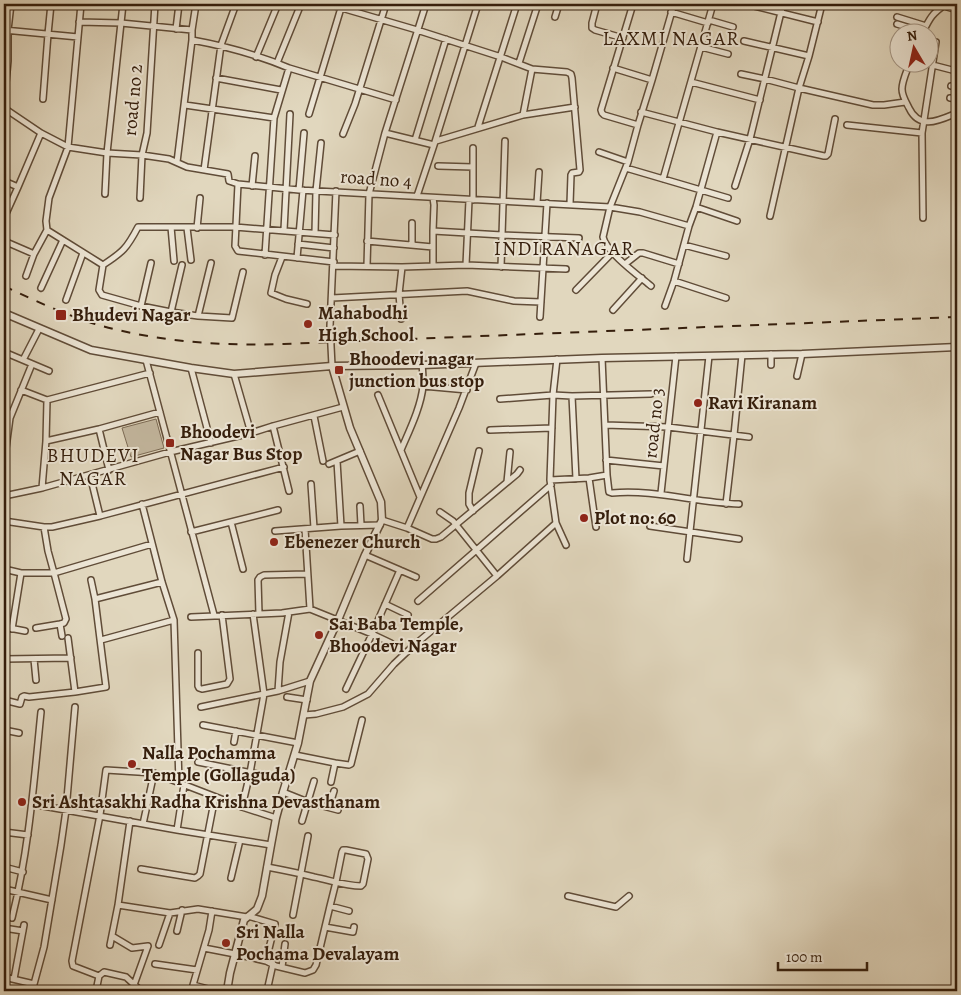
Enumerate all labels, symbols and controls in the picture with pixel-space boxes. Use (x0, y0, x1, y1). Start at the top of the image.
north arrow (888, 22, 938, 72)
district label: LAXMI NAGAR (602, 25, 740, 52)
text: N (906, 25, 919, 46)
street label: road no 2 (117, 63, 149, 137)
street label: road no 4 (339, 164, 413, 194)
district label: INDIRANAGAR (494, 235, 634, 262)
place label: Mahabodhi High School (318, 300, 414, 348)
place label: Bhudevi Nagar (72, 302, 191, 328)
marker: Bhudevi Nagar (54, 308, 68, 322)
marker: Mahabodhi High School (302, 318, 314, 330)
place label: Bhoodevi nagar junction bus stop (349, 346, 484, 394)
marker: Bhoodevi nagar junction bus stop (333, 364, 345, 376)
street label: road no 3 (637, 386, 671, 460)
place label: Ravi Kiranam (708, 390, 817, 416)
marker: Ravi Kiranam (692, 397, 704, 409)
place label: Bhoodevi Nagar Bus Stop (180, 419, 302, 467)
marker: Bhoodevi Nagar Bus Stop (164, 437, 176, 449)
district label: BHUDEVI NAGAR (47, 442, 139, 492)
place label: Plot no: 60 (594, 505, 677, 531)
marker: Plot no: 60 (578, 512, 590, 524)
place label: Ebenezer Church (284, 529, 421, 555)
marker: Ebenezer Church (268, 536, 280, 548)
place label: Sai Baba Temple, Bhoodevi Nagar (329, 611, 464, 659)
marker: Sai Baba Temple, Bhoodevi Nagar (313, 629, 325, 641)
place label: Nalla Pochamma Temple (Gollaguda) (142, 740, 295, 788)
marker: Nalla Pochamma Temple (Gollaguda) (126, 758, 138, 770)
place label: Sri Ashtasakhi Radha Krishna Devasthanam (32, 789, 380, 815)
marker: Sri Ashtasakhi Radha Krishna Devasthanam (16, 796, 28, 808)
place label: Sri Nalla Pochama Devalayam (236, 919, 399, 967)
marker: Sri Nalla Pochama Devalayam (220, 937, 232, 949)
scale bar (778, 940, 867, 972)
text: 100 m (786, 947, 823, 967)

